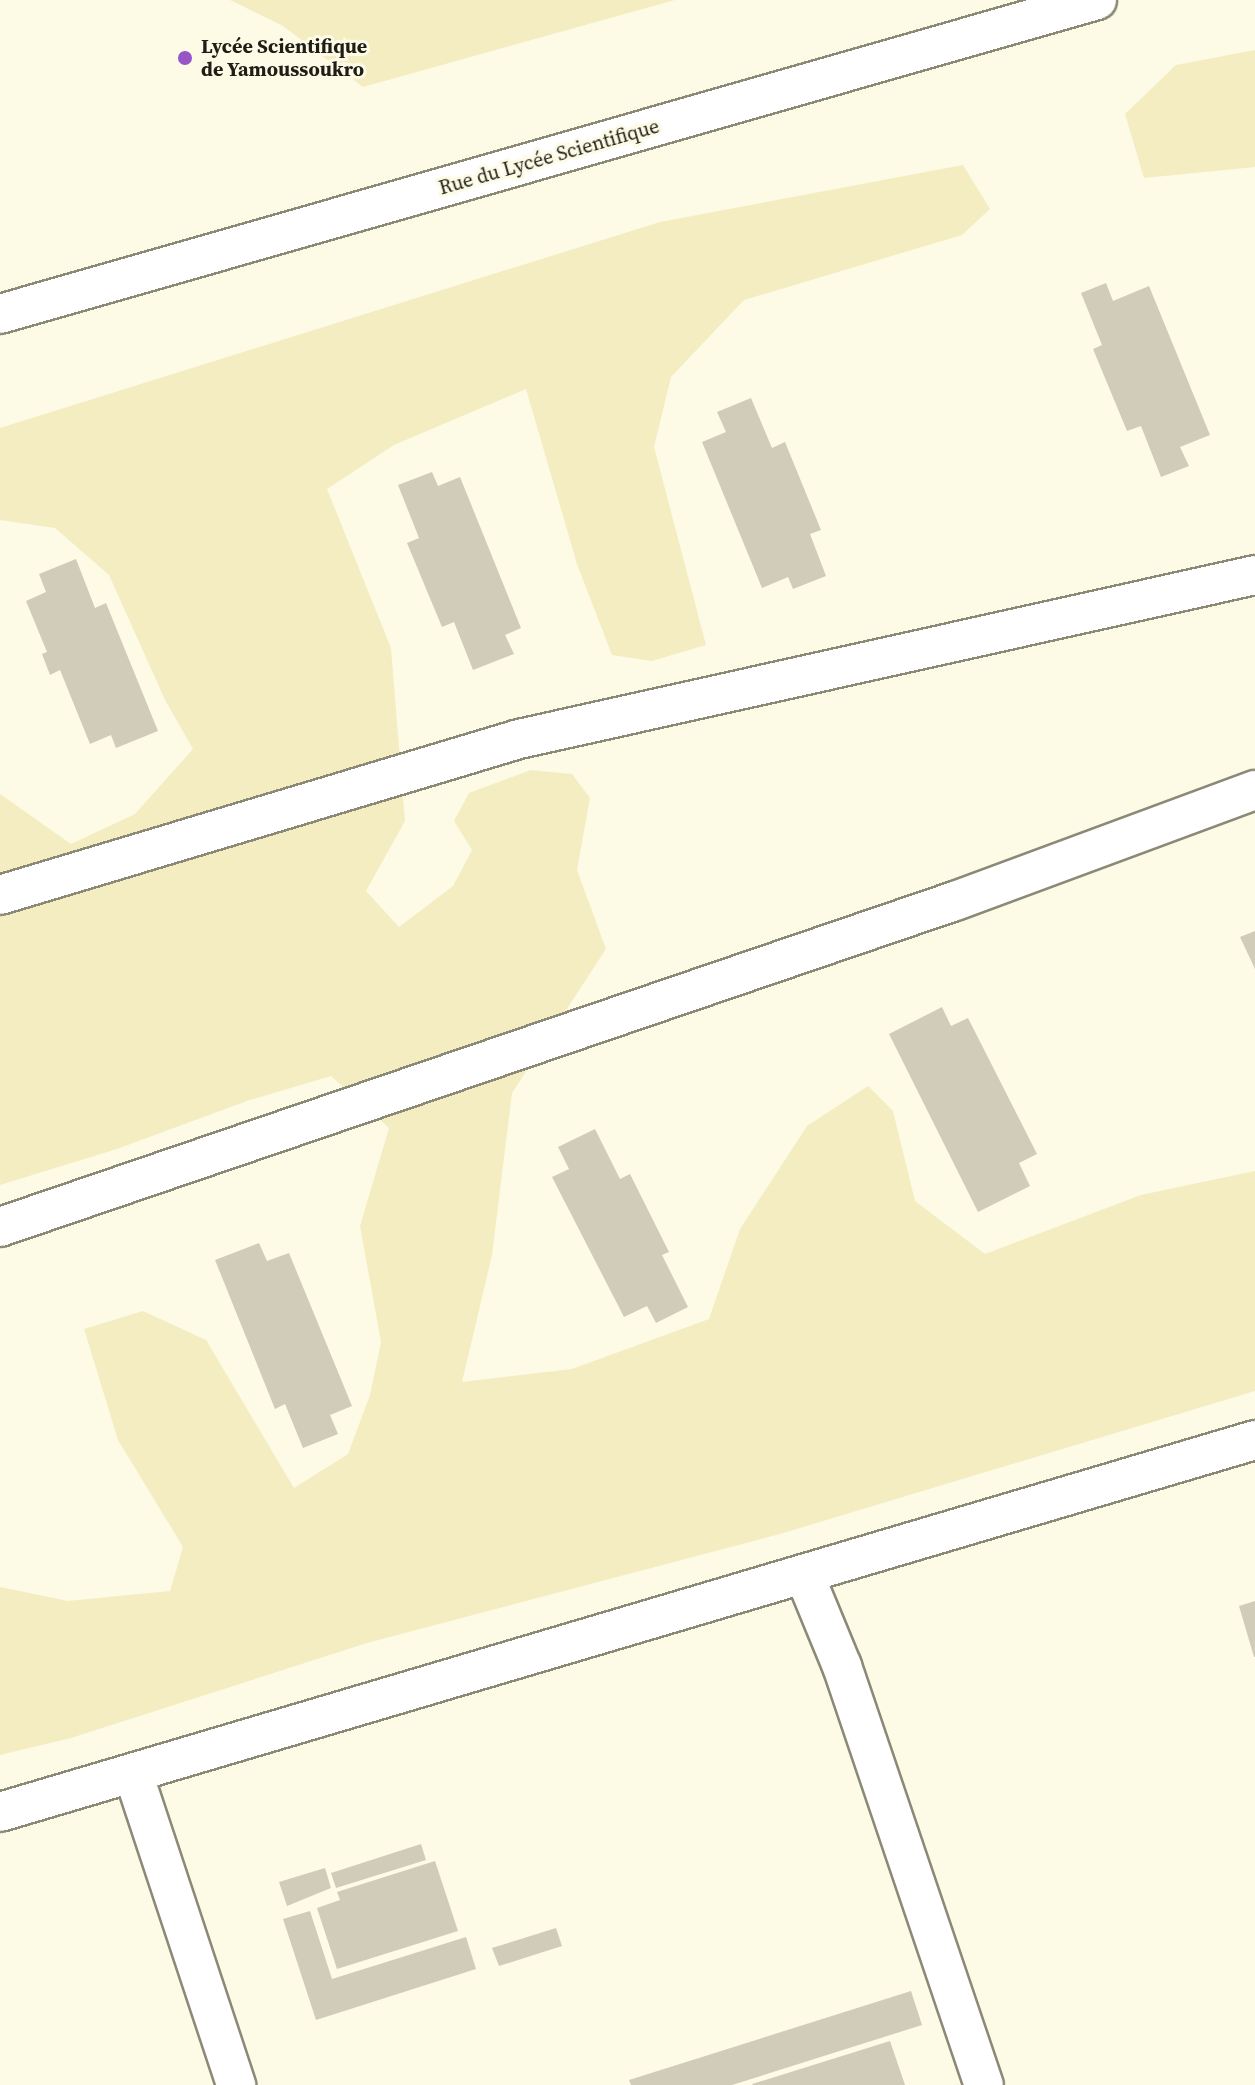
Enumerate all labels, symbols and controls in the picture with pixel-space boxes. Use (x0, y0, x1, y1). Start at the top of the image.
place label: Lycée Scientifique de Yamoussoukro (201, 34, 367, 81)
marker: Lycée Scientifique de Yamoussoukro (176, 49, 194, 67)
street label: Rue du Lycée Scientifique (436, 114, 662, 200)

